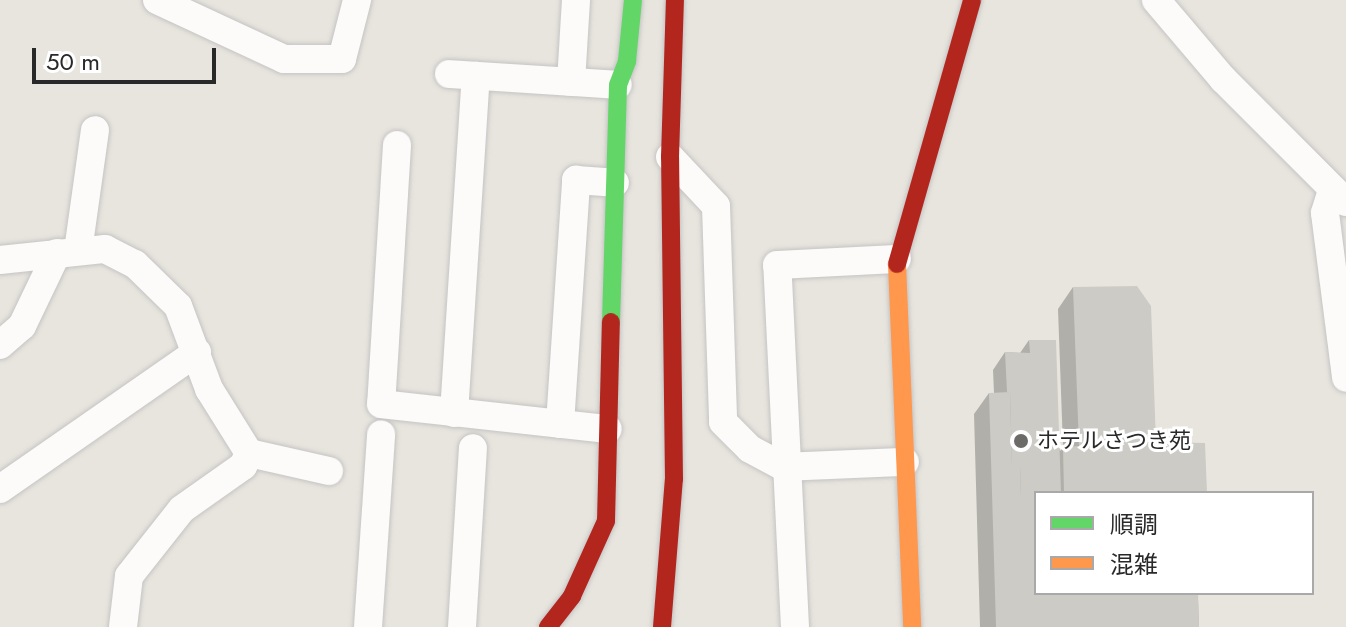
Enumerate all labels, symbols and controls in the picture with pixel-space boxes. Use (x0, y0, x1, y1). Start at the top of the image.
scale bar (36, 32, 220, 82)
text: 50 m (46, 44, 100, 79)
place label: ホテルさつき苑 (1037, 428, 1191, 454)
marker: ホテルさつき苑 (1012, 432, 1030, 450)
legend (1034, 491, 1314, 595)
text: 順調 (1110, 507, 1158, 542)
text: 混雑 (1110, 547, 1158, 582)

